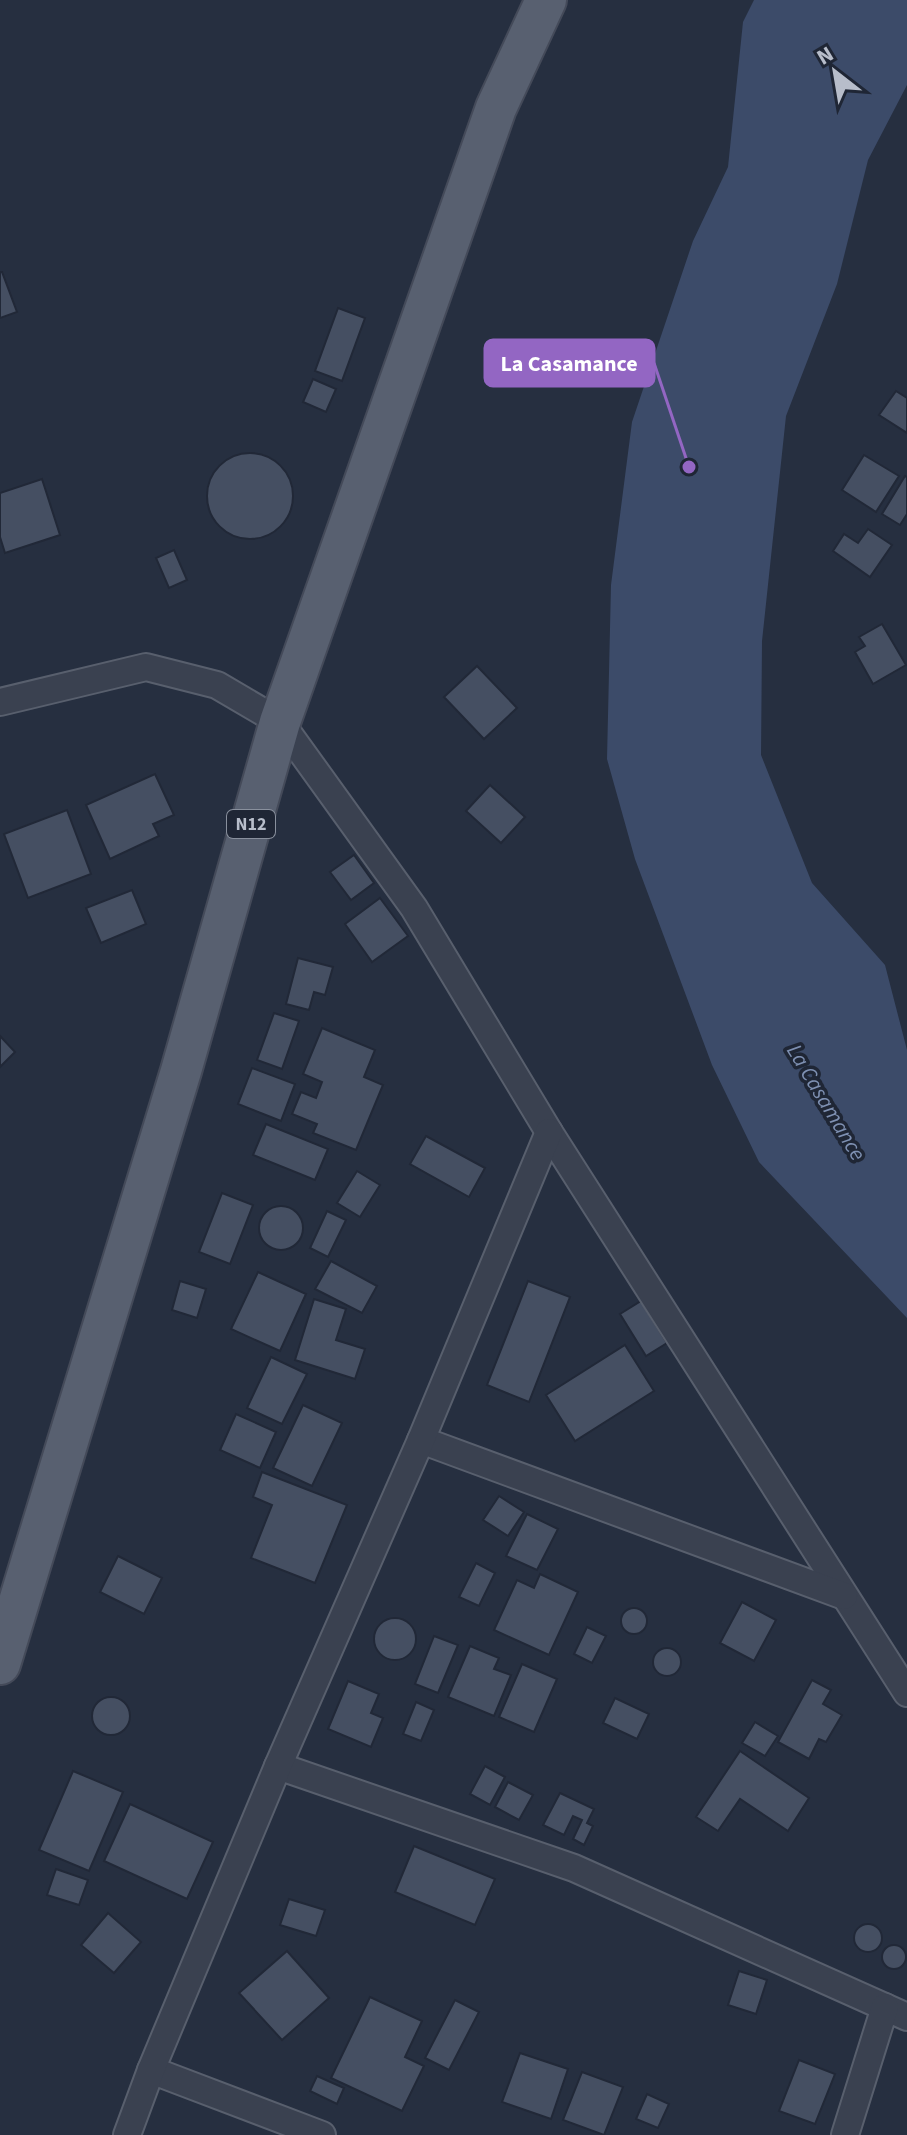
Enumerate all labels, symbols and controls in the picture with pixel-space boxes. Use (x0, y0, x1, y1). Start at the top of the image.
north arrow (795, 32, 875, 112)
text: N (811, 38, 840, 73)
callout: La Casamance (485, 340, 654, 386)
text: La Casamance (500, 348, 638, 380)
road number: N12 (227, 810, 275, 838)
water label: La Casamance (779, 1038, 874, 1167)

